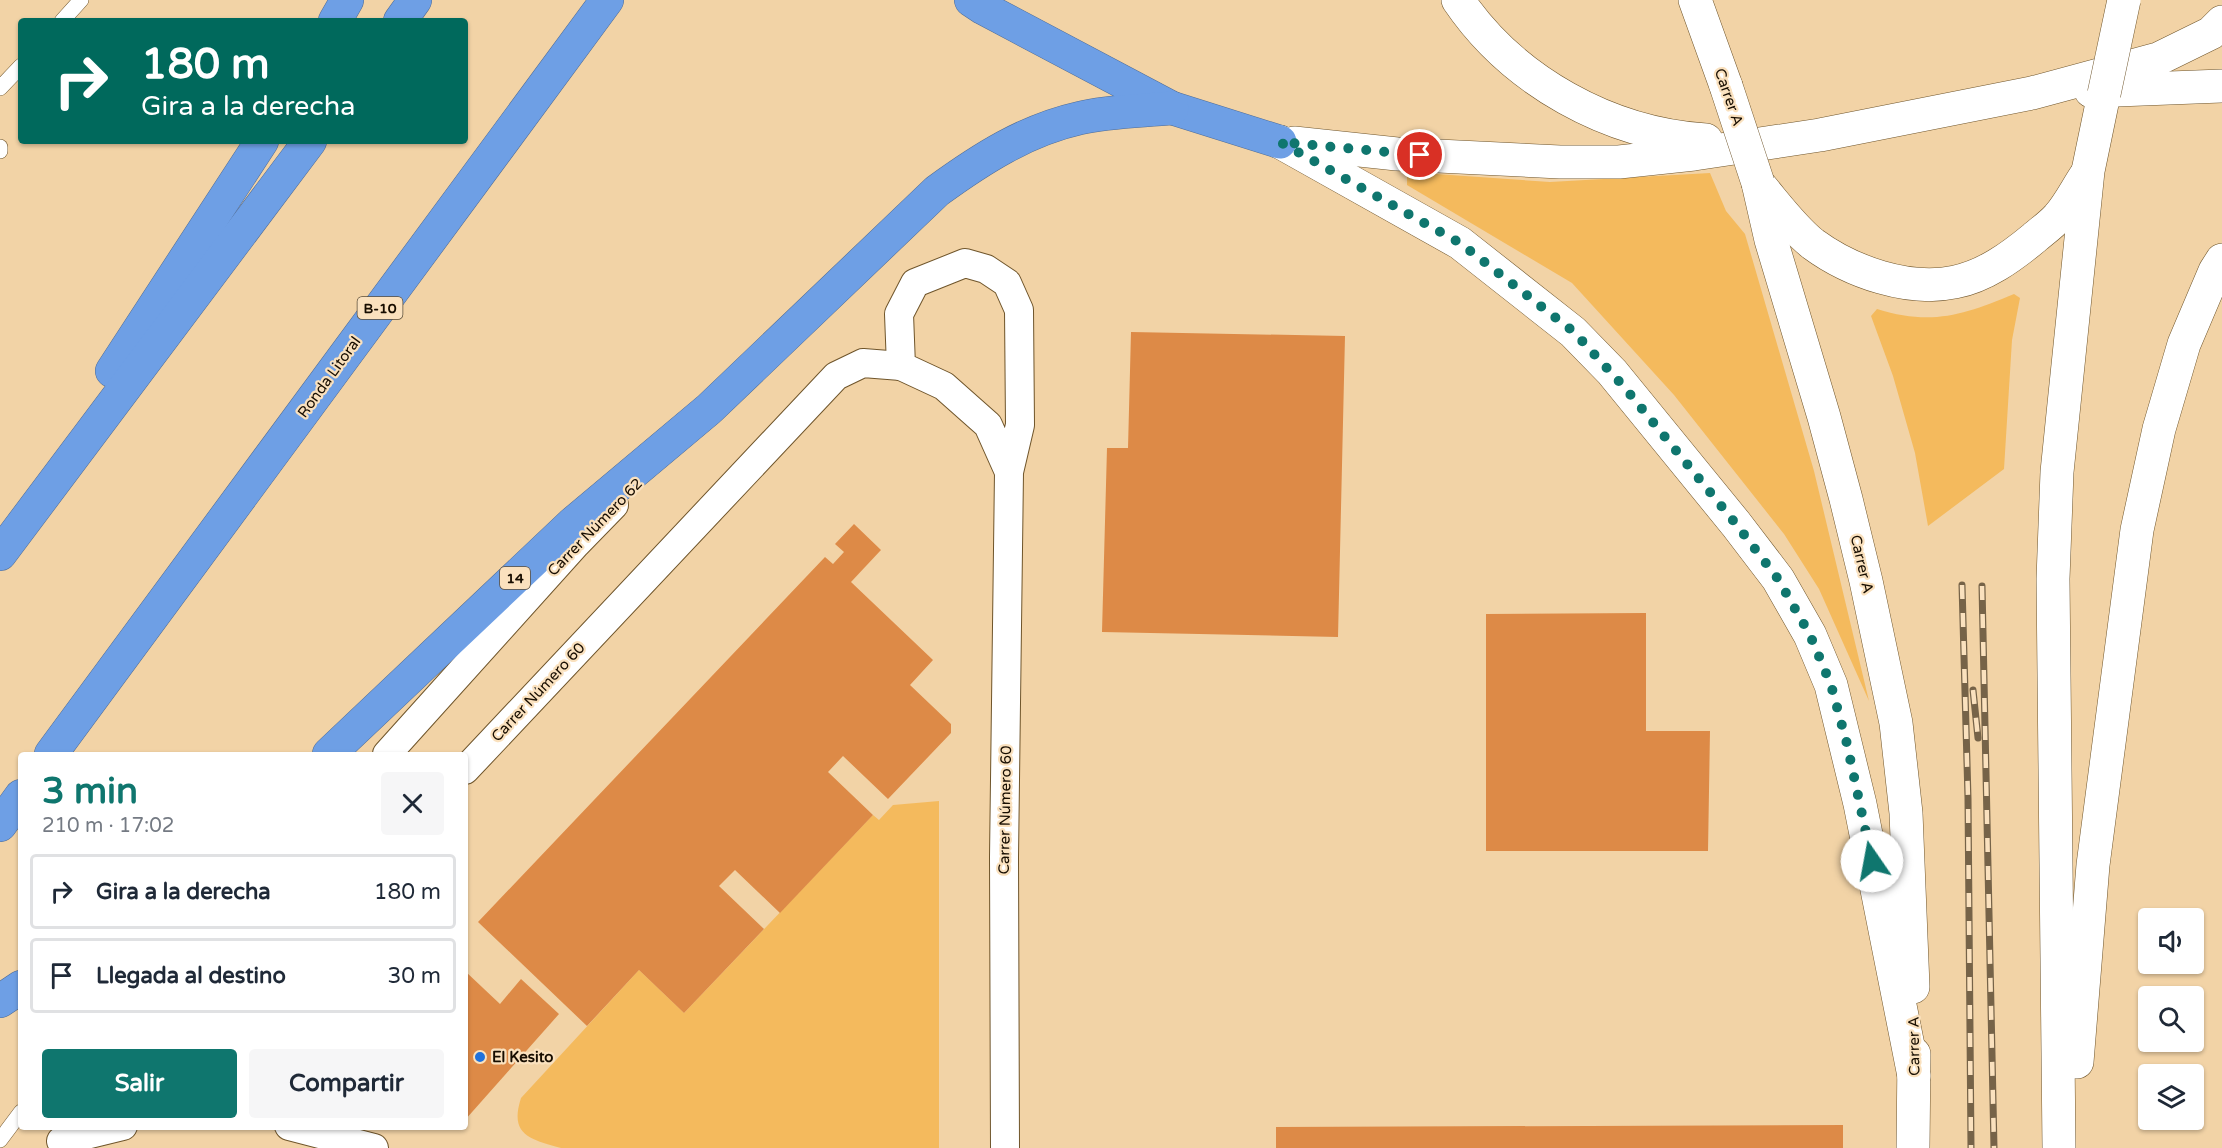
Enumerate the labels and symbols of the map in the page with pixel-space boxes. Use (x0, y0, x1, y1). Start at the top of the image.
street label: Carrer A (1711, 66, 1747, 128)
pin (1394, 129, 1445, 180)
road number: B-10 (358, 297, 403, 319)
street label: Ronda Litoral (294, 333, 364, 421)
street label: Carrer Número 62 (544, 474, 646, 580)
street label: Carrer A (1847, 533, 1877, 595)
road number: 14 (500, 567, 530, 589)
street label: Carrer Número 60 (487, 639, 589, 745)
street label: Carrer Número 60 (995, 745, 1015, 875)
position arrow (1840, 829, 1904, 893)
street label: Carrer A (1904, 1016, 1924, 1076)
place label: El Kesito (492, 1048, 553, 1066)
marker: El Kesito (473, 1050, 487, 1064)

